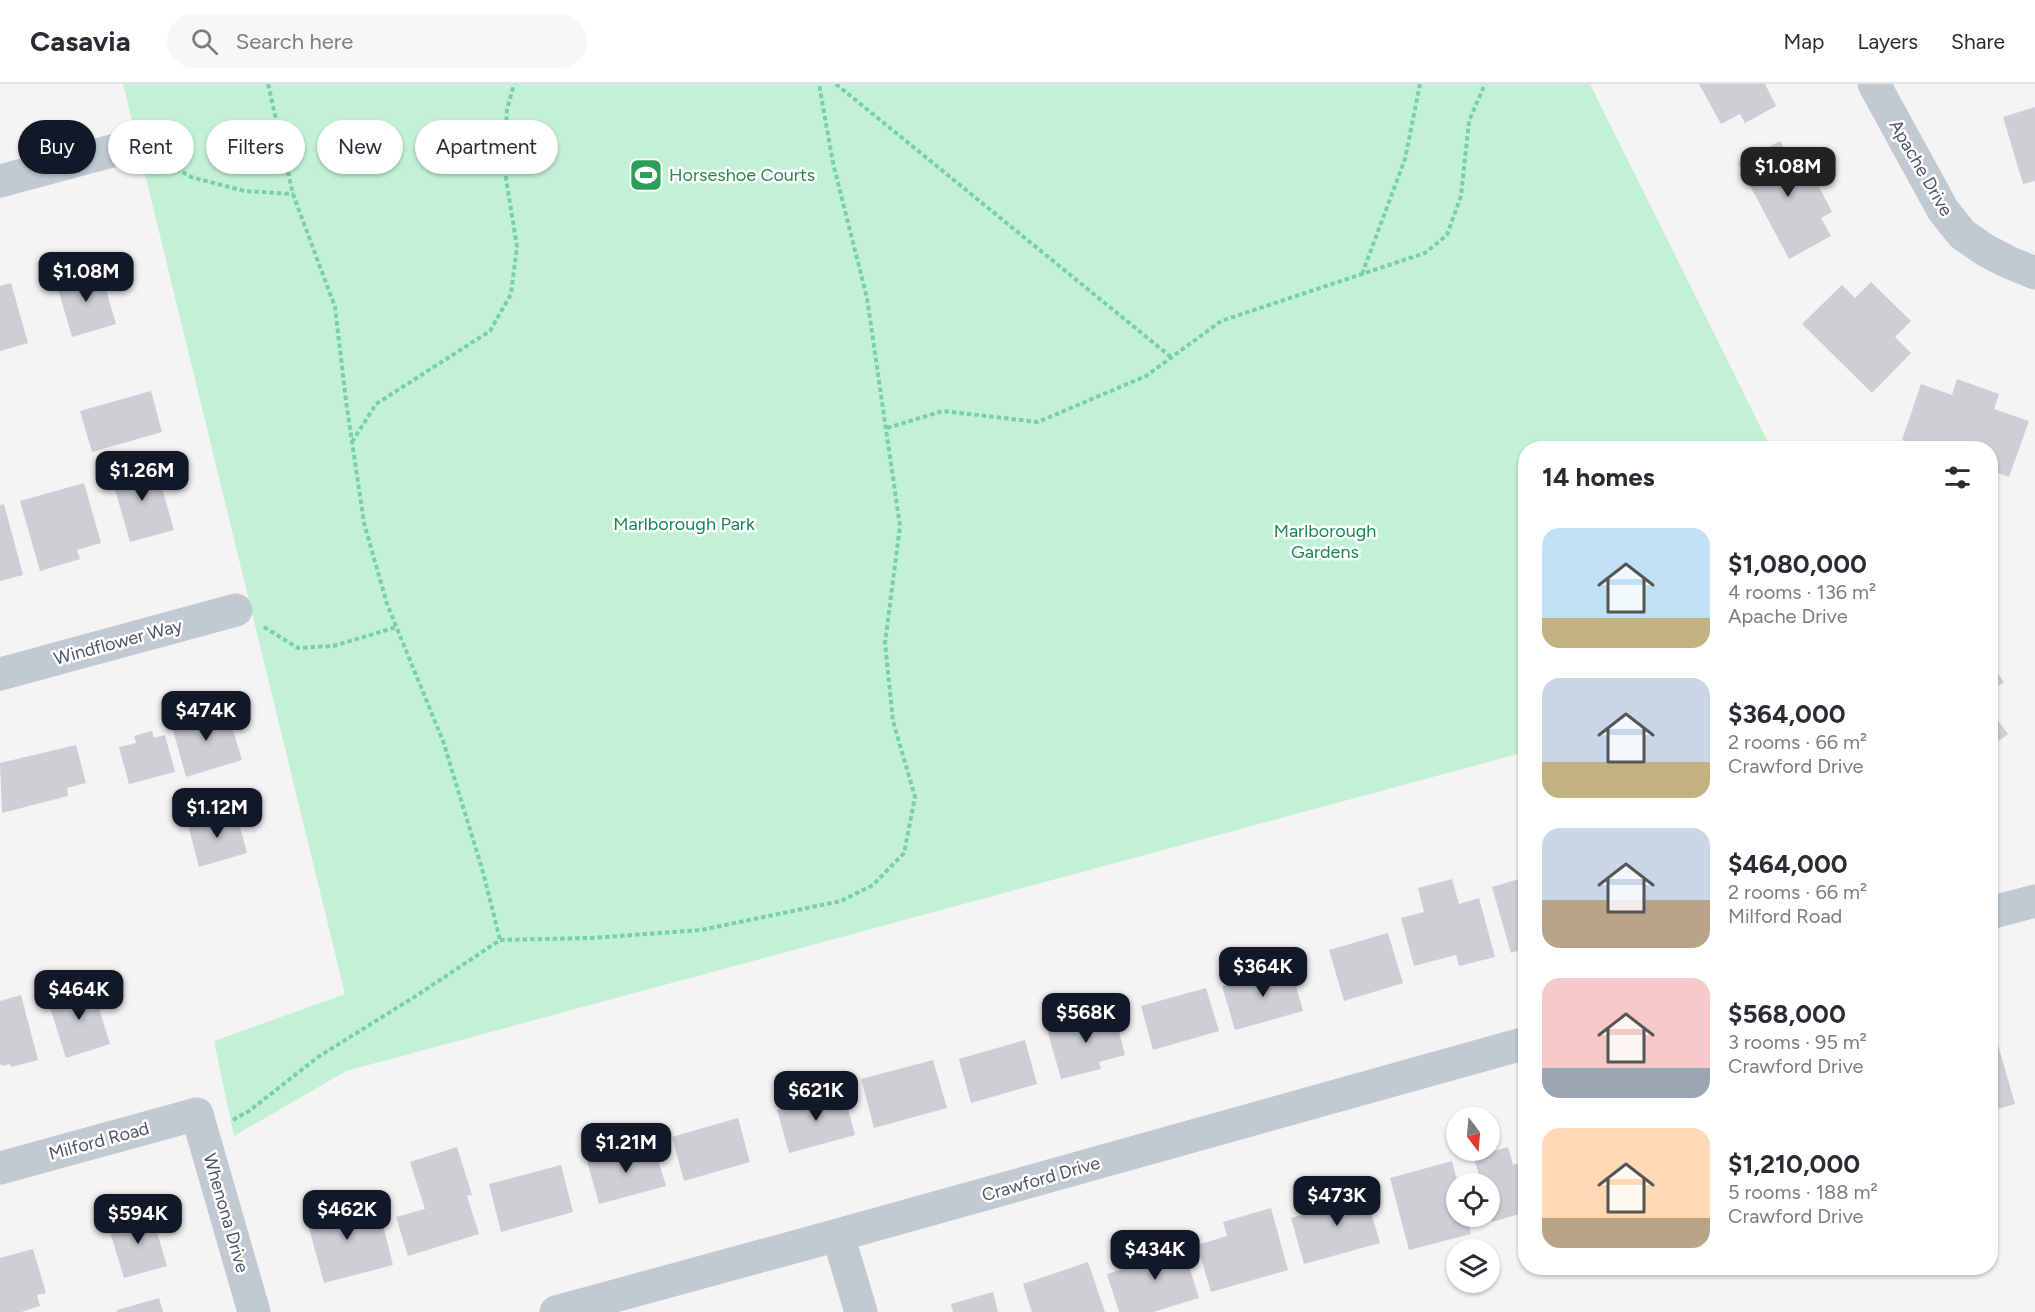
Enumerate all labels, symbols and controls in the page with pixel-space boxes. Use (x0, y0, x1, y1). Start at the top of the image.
search box (167, 14, 587, 68)
text: Casavia (30, 24, 131, 58)
icon: search (188, 25, 221, 58)
text: Search here (236, 28, 353, 55)
text: Map (1784, 29, 1824, 54)
text: Layers (1857, 29, 1918, 54)
text: Share (1951, 29, 2005, 54)
street label: Apache Drive (1885, 116, 1958, 220)
chip: Buy (18, 120, 96, 174)
chip: Rent (108, 120, 194, 174)
chip: Filters (206, 120, 305, 174)
chip: New (317, 120, 403, 174)
chip: Apartment (415, 120, 558, 174)
pin: $1.08M (1739, 147, 1837, 198)
text: $1.08M (1755, 154, 1821, 178)
sports icon: Horseshoe Courts (628, 157, 664, 193)
place label: Horseshoe Courts (669, 164, 815, 186)
pin: $1.08M (37, 252, 135, 303)
text: $1.08M (53, 259, 119, 283)
pin: $1.26M (93, 451, 191, 502)
text: $1.26M (110, 458, 174, 482)
text: 14 homes (1542, 461, 1655, 493)
icon: filters (1941, 461, 1974, 494)
park label: Marlborough Park (613, 513, 755, 535)
park label: Marlborough Gardens (1274, 520, 1376, 563)
text: $1,080,000 (1728, 548, 1867, 580)
icon: home (1590, 552, 1662, 624)
text: 4 rooms · 136 m² (1728, 580, 1876, 604)
text: Apache Drive (1728, 604, 1848, 628)
street label: Windflower Way (51, 614, 185, 670)
pin: $474K (164, 691, 248, 742)
text: $474K (176, 698, 236, 722)
text: $364,000 (1728, 698, 1846, 730)
icon: home (1590, 702, 1662, 774)
text: 2 rooms · 66 m² (1728, 730, 1867, 754)
text: Crawford Drive (1728, 754, 1864, 778)
pin: $1.12M (168, 788, 266, 839)
text: $1.12M (186, 795, 248, 819)
text: $464,000 (1728, 848, 1848, 880)
icon: home (1590, 852, 1662, 924)
text: 2 rooms · 66 m² (1728, 880, 1867, 904)
text: Milford Road (1728, 904, 1842, 928)
pin: $364K (1221, 947, 1305, 998)
text: $364K (1233, 954, 1293, 978)
pin: $464K (37, 970, 121, 1021)
text: $464K (48, 977, 110, 1001)
pin: $568K (1044, 993, 1128, 1044)
text: $568,000 (1728, 998, 1846, 1030)
text: $568K (1056, 1000, 1116, 1024)
icon: home (1590, 1002, 1662, 1074)
text: 3 rooms · 95 m² (1728, 1030, 1867, 1054)
text: Crawford Drive (1728, 1054, 1864, 1078)
pin: $621K (774, 1071, 858, 1122)
text: $621K (788, 1078, 844, 1102)
north arrow (1446, 1107, 1500, 1161)
map controls (1446, 1107, 1500, 1293)
street label: Milford Road (46, 1117, 152, 1165)
pin: $1.21M (577, 1123, 675, 1174)
text: $1.21M (595, 1130, 657, 1154)
text: $1,210,000 (1728, 1148, 1860, 1180)
street label: Whenona Drive (198, 1151, 254, 1275)
street label: Crawford Drive (979, 1152, 1103, 1206)
icon: home (1590, 1152, 1662, 1224)
button: locate (1446, 1173, 1500, 1227)
pin: $473K (1295, 1176, 1379, 1227)
text: 5 rooms · 188 m² (1728, 1180, 1878, 1204)
text: $473K (1307, 1183, 1367, 1207)
pin: $462K (305, 1190, 389, 1241)
pin: $594K (96, 1194, 180, 1245)
text: $462K (317, 1197, 377, 1221)
text: $594K (108, 1201, 168, 1225)
text: Crawford Drive (1728, 1204, 1864, 1228)
pin: $434K (1113, 1230, 1197, 1281)
text: $434K (1125, 1237, 1185, 1261)
button: layers (1446, 1239, 1500, 1293)

